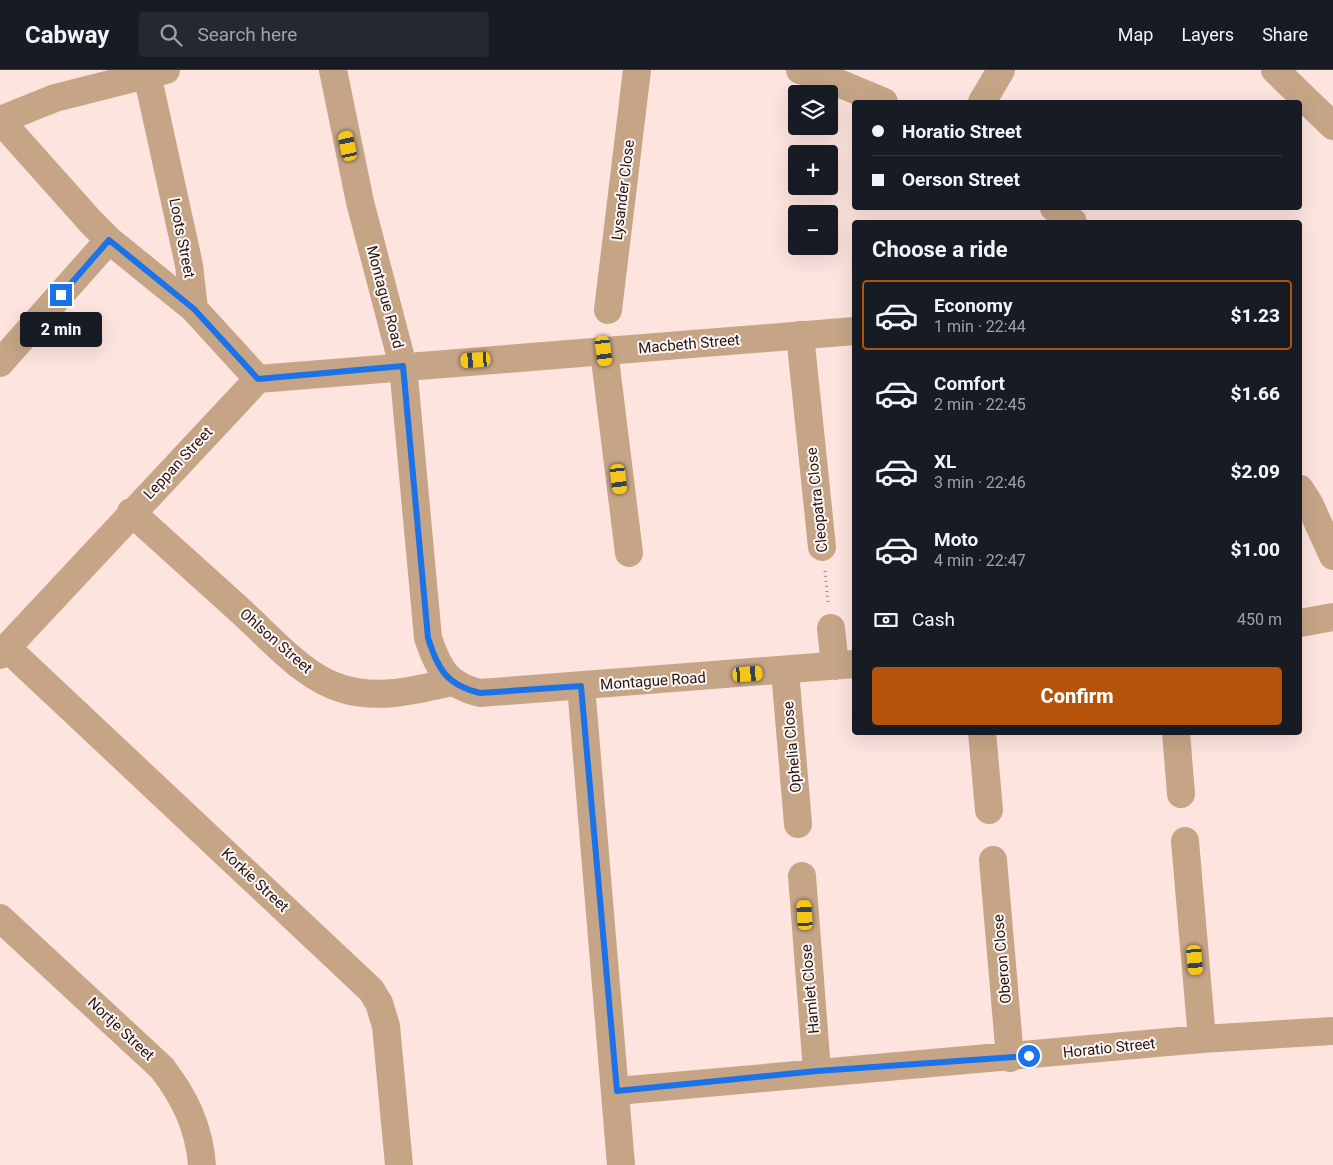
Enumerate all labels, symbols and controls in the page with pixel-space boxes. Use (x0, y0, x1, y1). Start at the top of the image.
search box (139, 12, 489, 57)
text: Cabway (25, 21, 109, 49)
icon: search (157, 21, 185, 49)
text: Search here (197, 23, 297, 46)
text: Map (1118, 24, 1153, 45)
text: Layers (1181, 24, 1234, 45)
text: Share (1262, 24, 1308, 45)
map controls (788, 85, 838, 255)
button: layers (788, 85, 838, 135)
text: Horatio Street (902, 120, 1022, 143)
car (337, 130, 358, 162)
street label: Lysander Close (608, 139, 638, 241)
button: + (788, 145, 838, 195)
text: Oerson Street (902, 168, 1020, 191)
street label: Loots Street (165, 196, 199, 280)
button: − (788, 205, 838, 255)
text: Choose a ride (872, 237, 1008, 262)
street label: Montague Road (363, 244, 407, 350)
route end (50, 284, 72, 306)
icon: car (874, 293, 919, 338)
text: Economy (934, 294, 1013, 317)
text: $1.23 (1231, 304, 1280, 327)
callout: 2 min (20, 312, 102, 348)
text: 1 min · 22:44 (934, 317, 1026, 336)
text: 2 min (41, 320, 81, 339)
street label: Macbeth Street (637, 331, 741, 357)
car (594, 335, 613, 367)
car (460, 351, 491, 369)
icon: car (874, 371, 919, 416)
text: Comfort (934, 372, 1005, 395)
text: $1.66 (1231, 382, 1280, 405)
text: 2 min · 22:45 (934, 395, 1026, 414)
street label: Leppan Street (140, 423, 216, 503)
street label: Cleopatra Close (803, 446, 831, 554)
icon: car (874, 449, 919, 494)
text: XL (934, 450, 956, 473)
text: $2.09 (1231, 460, 1280, 483)
car (609, 463, 628, 495)
text: 3 min · 22:46 (934, 473, 1026, 492)
icon: car (874, 527, 919, 572)
text: Moto (934, 528, 978, 551)
text: $1.00 (1231, 538, 1280, 561)
text: 4 min · 22:47 (934, 551, 1026, 570)
street label: Ohlson Street (236, 605, 316, 677)
icon: cash (872, 606, 900, 634)
text: Cash (912, 608, 955, 631)
text: 450 m (1237, 610, 1282, 629)
car (732, 665, 763, 683)
button: Confirm (872, 667, 1282, 725)
street label: Montague Road (600, 668, 706, 694)
street label: Ophelia Close (779, 700, 805, 794)
street label: Korkie Street (218, 844, 292, 916)
car (796, 900, 813, 930)
street label: Oberon Close (989, 913, 1015, 1005)
street label: Hamlet Close (797, 943, 823, 1035)
car (1186, 944, 1203, 976)
street label: Nortje Street (84, 994, 158, 1064)
street label: Horatio Street (1062, 1034, 1156, 1062)
route start (1018, 1045, 1040, 1067)

